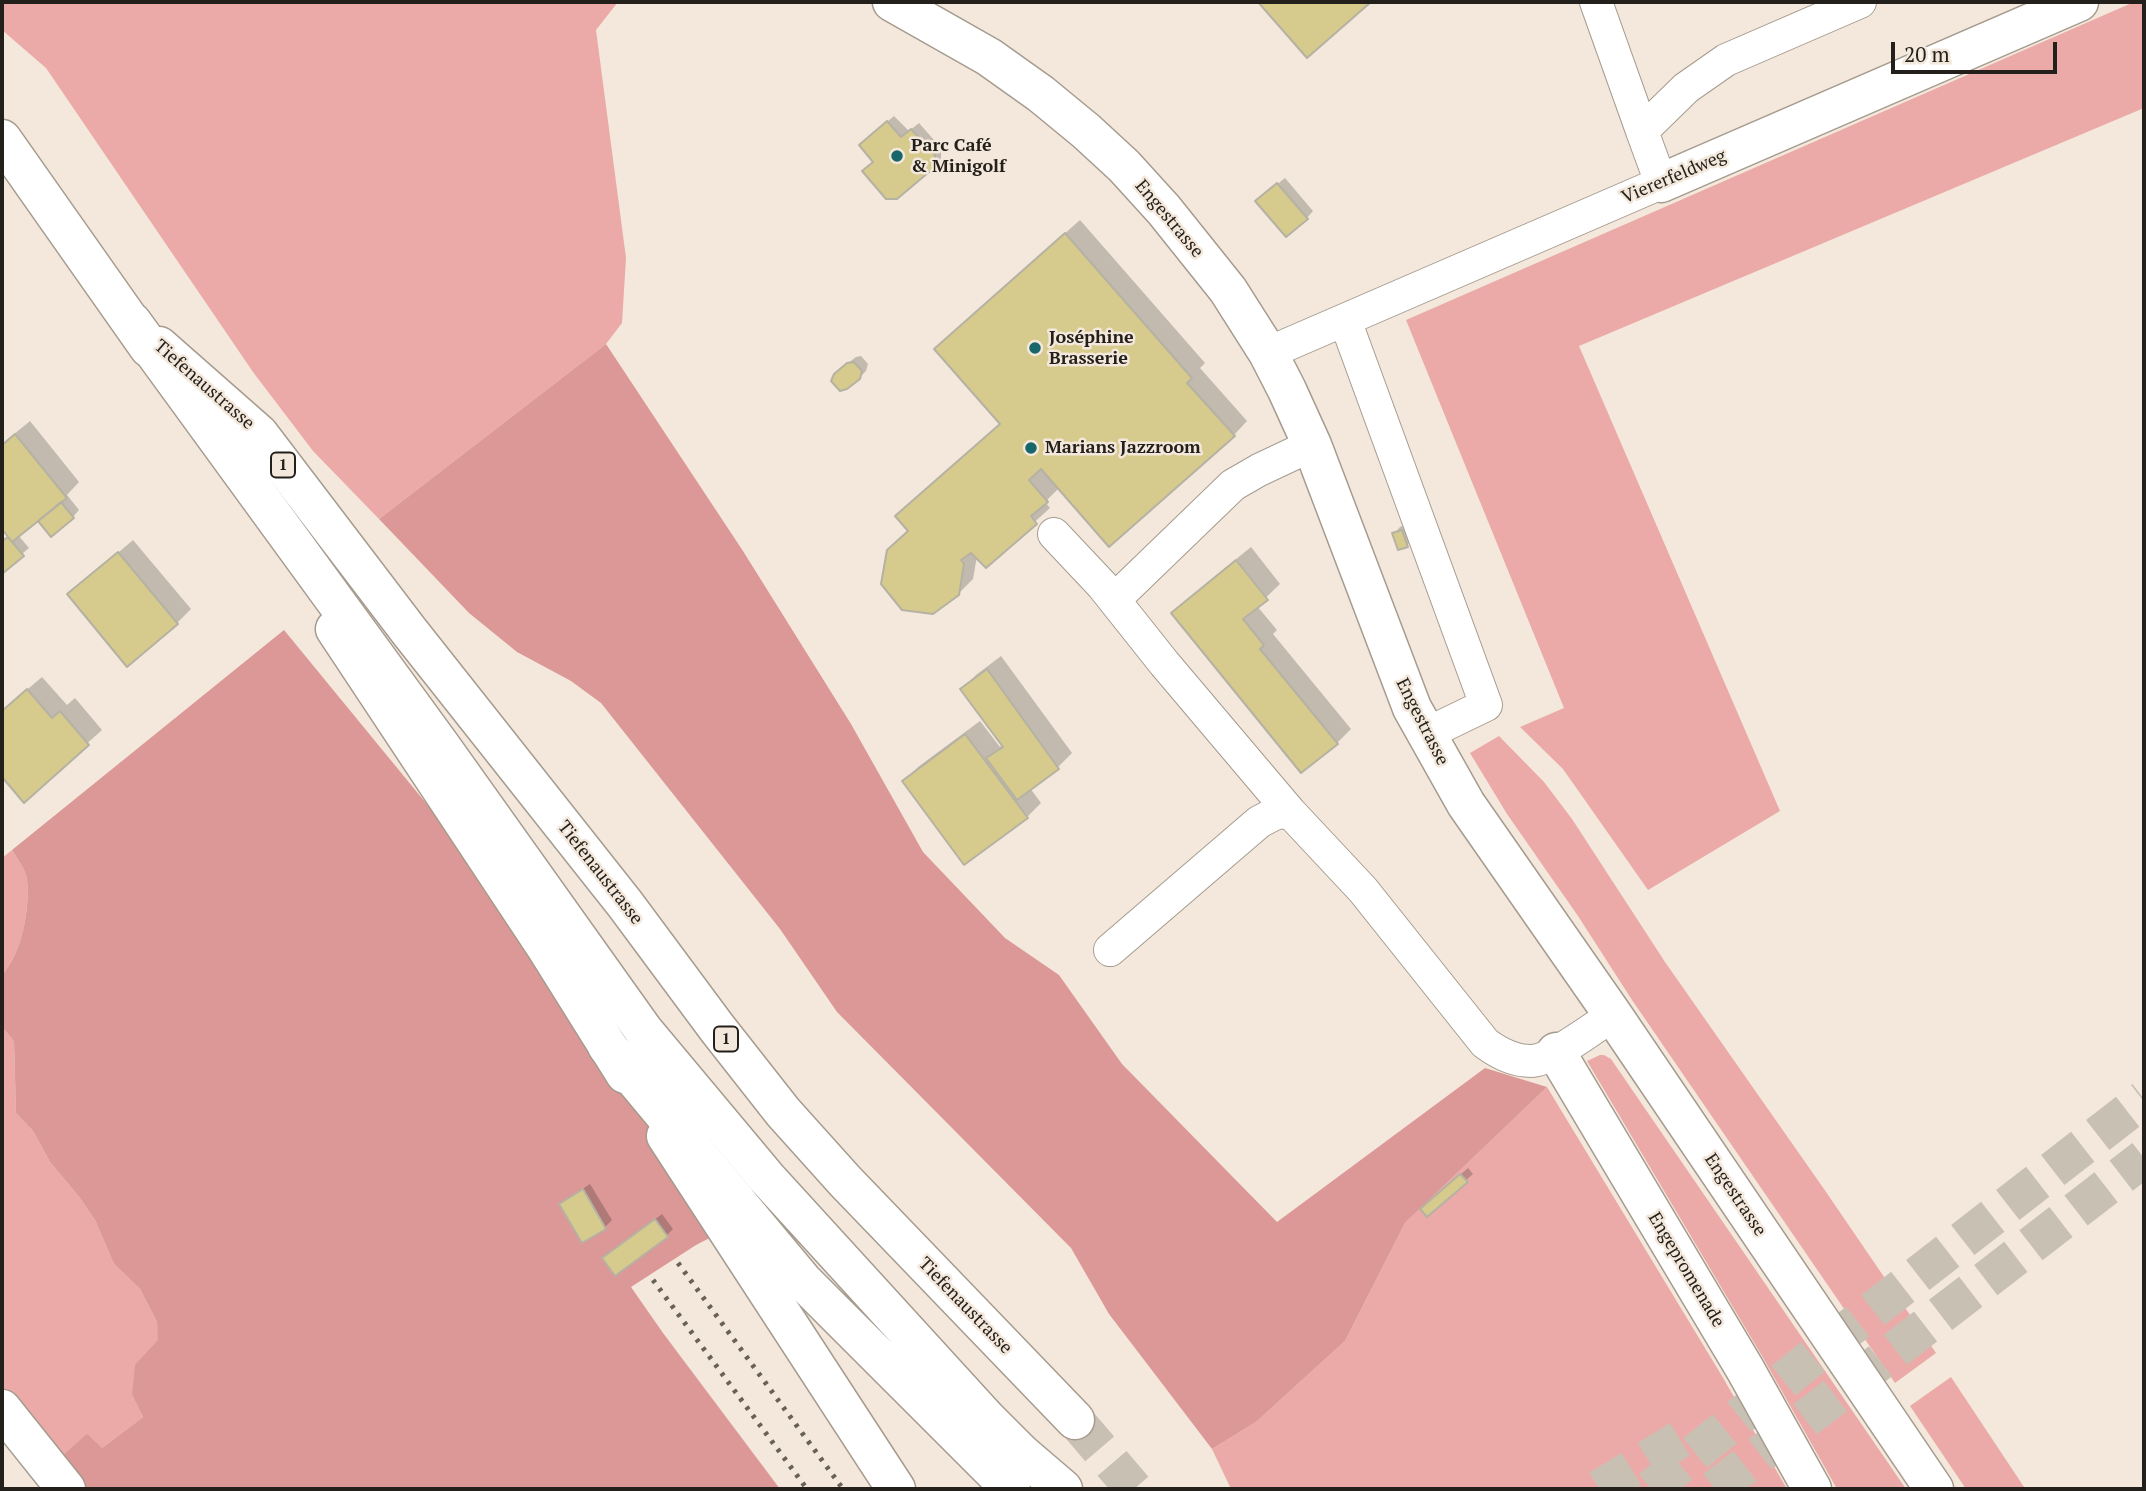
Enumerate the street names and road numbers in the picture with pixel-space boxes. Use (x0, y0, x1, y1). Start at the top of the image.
street label: Viererfeldweg (1619, 145, 1729, 209)
street label: Engestrasse (1130, 176, 1208, 262)
street label: Tiefenaustrasse (149, 336, 259, 434)
road number: 1 (271, 452, 295, 478)
street label: Engestrasse (1391, 675, 1453, 769)
street label: Tiefenaustrasse (553, 817, 647, 929)
road number: 1 (714, 1026, 738, 1051)
street label: Engestrasse (1700, 1150, 1770, 1240)
street label: Engepromenade (1643, 1209, 1729, 1331)
street label: Tiefenaustrasse (914, 1253, 1016, 1359)

